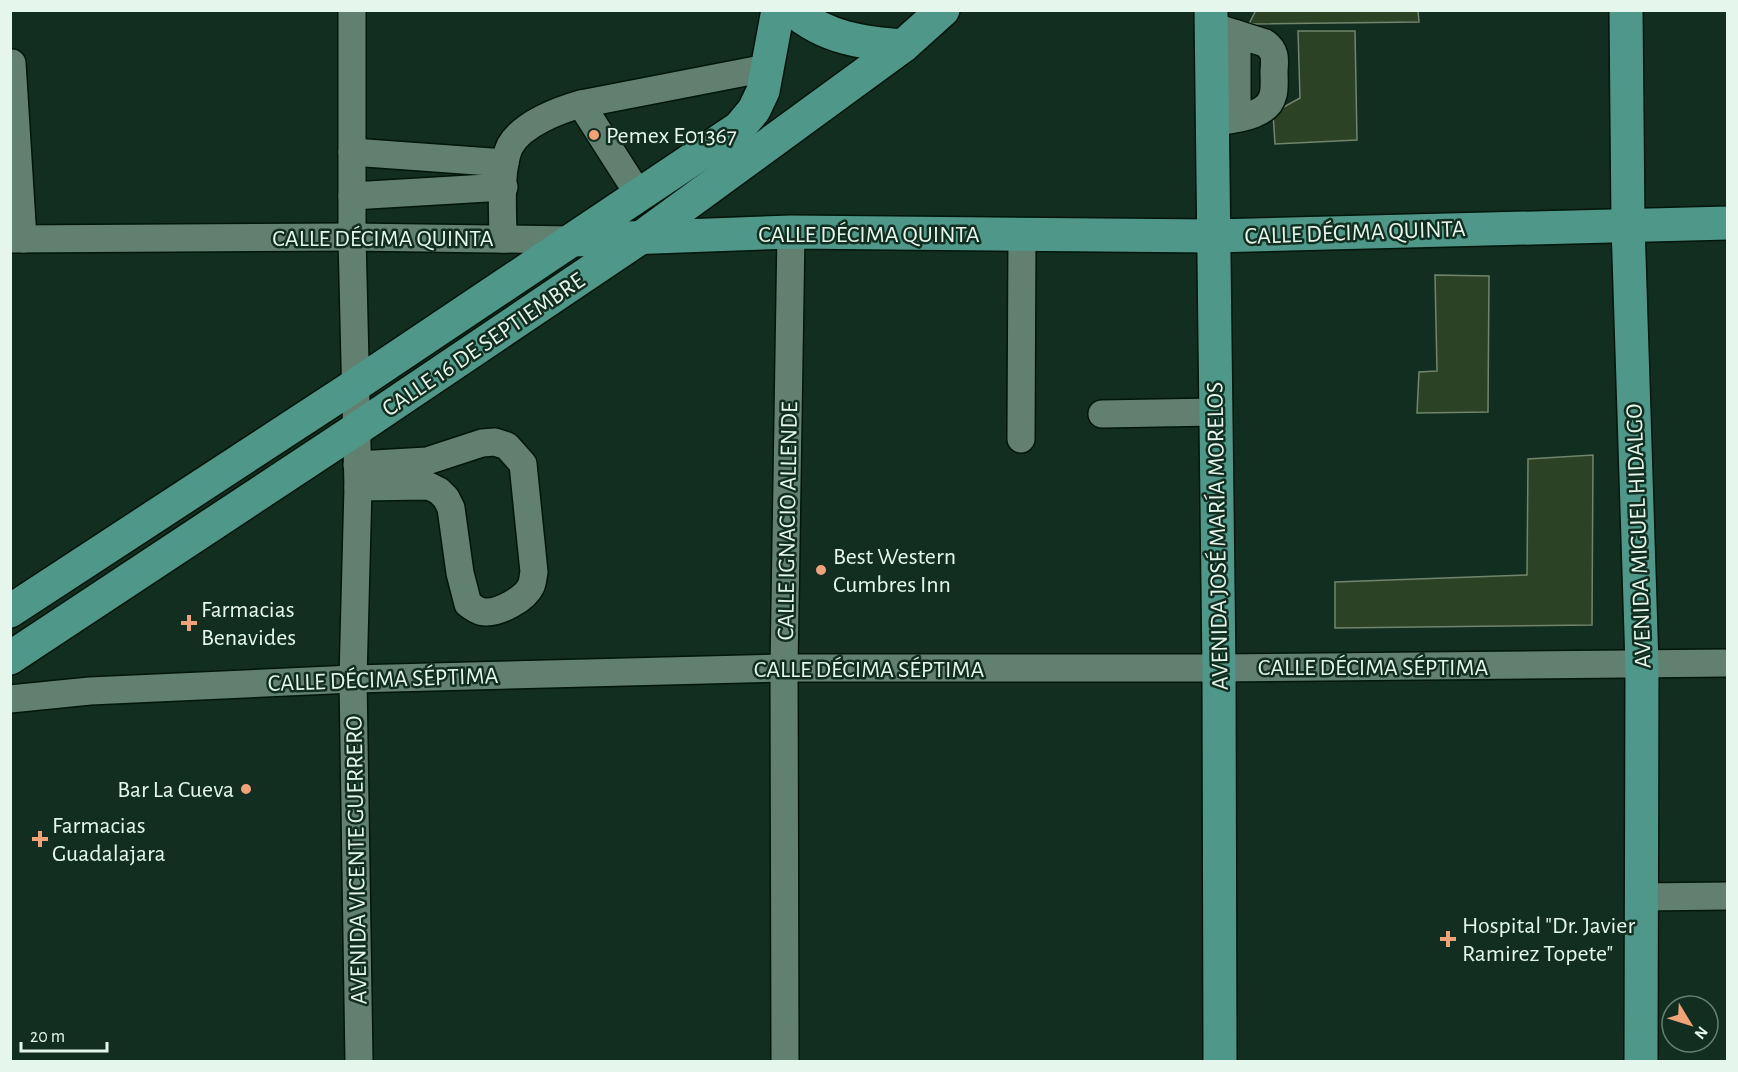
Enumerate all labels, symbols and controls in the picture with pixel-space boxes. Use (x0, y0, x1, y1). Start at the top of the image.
place label: Pemex E01367 (606, 124, 737, 148)
marker: Pemex E01367 (587, 128, 601, 142)
street label: CALLE DÉCIMA QUINTA (1244, 215, 1466, 249)
street label: CALLE DÉCIMA QUINTA (758, 221, 980, 247)
street label: CALLE DÉCIMA QUINTA (272, 225, 494, 251)
street label: CALLE 16 DE SEPTIEMBRE (378, 268, 589, 421)
street label: AVENIDA JOSÉ MARÍA MORELOS (1201, 382, 1233, 690)
street label: CALLE IGNACIO ALLENDE (774, 401, 802, 641)
street label: AVENIDA MIGUEL HIDALGO (1622, 403, 1656, 669)
place label: Best Western Cumbres Inn (833, 545, 956, 597)
marker: Best Western Cumbres Inn (814, 563, 828, 577)
place label: Farmacias Benavides (201, 598, 296, 650)
marker: Farmacias Benavides (182, 616, 196, 630)
street label: CALLE DÉCIMA SÉPTIMA (1258, 654, 1488, 680)
street label: CALLE DÉCIMA SÉPTIMA (754, 656, 984, 682)
street label: CALLE DÉCIMA SÉPTIMA (267, 662, 499, 696)
street label: AVENIDA VICENTE GUERRERO (342, 715, 372, 1005)
place label: Bar La Cueva (117, 778, 234, 802)
marker: Bar La Cueva (239, 782, 253, 796)
place label: Farmacias Guadalajara (52, 814, 166, 866)
marker: Farmacias Guadalajara (33, 832, 47, 846)
place label: Hospital "Dr. Javier Ramirez Topete" (1462, 914, 1635, 966)
marker: Hospital "Dr. Javier Ramirez Topete" (1439, 930, 1457, 948)
north arrow (1660, 994, 1720, 1054)
scale bar (21, 1015, 106, 1053)
text: N (1691, 1023, 1711, 1042)
text: 20 m (30, 1028, 65, 1046)

